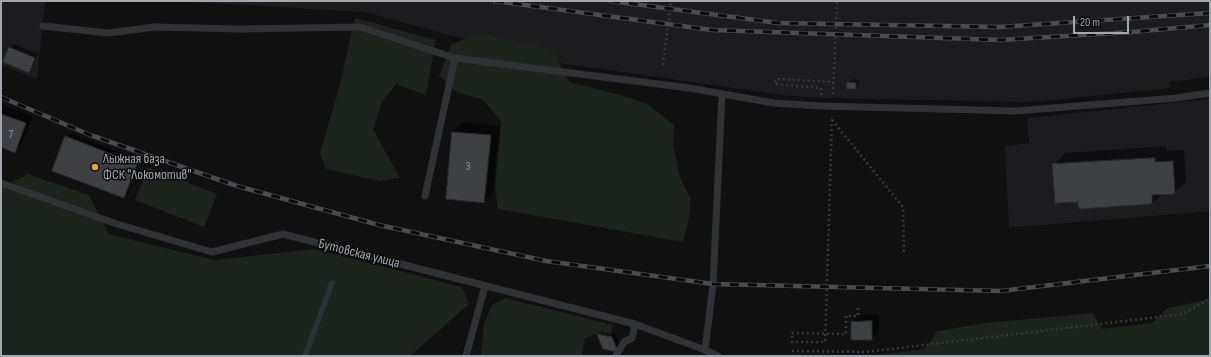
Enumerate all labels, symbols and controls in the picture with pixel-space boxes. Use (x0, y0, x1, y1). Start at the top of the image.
scale bar (1075, 8, 1131, 34)
text: 20 m (1080, 15, 1100, 30)
house number: 7 (9, 128, 13, 142)
place label: Лыжная база ФСК "Локомотив" (103, 151, 192, 184)
house number: 3 (465, 160, 471, 174)
marker: Лыжная база ФСК "Локомотив" (90, 162, 100, 172)
street label: Бутовская улица (317, 236, 401, 272)

